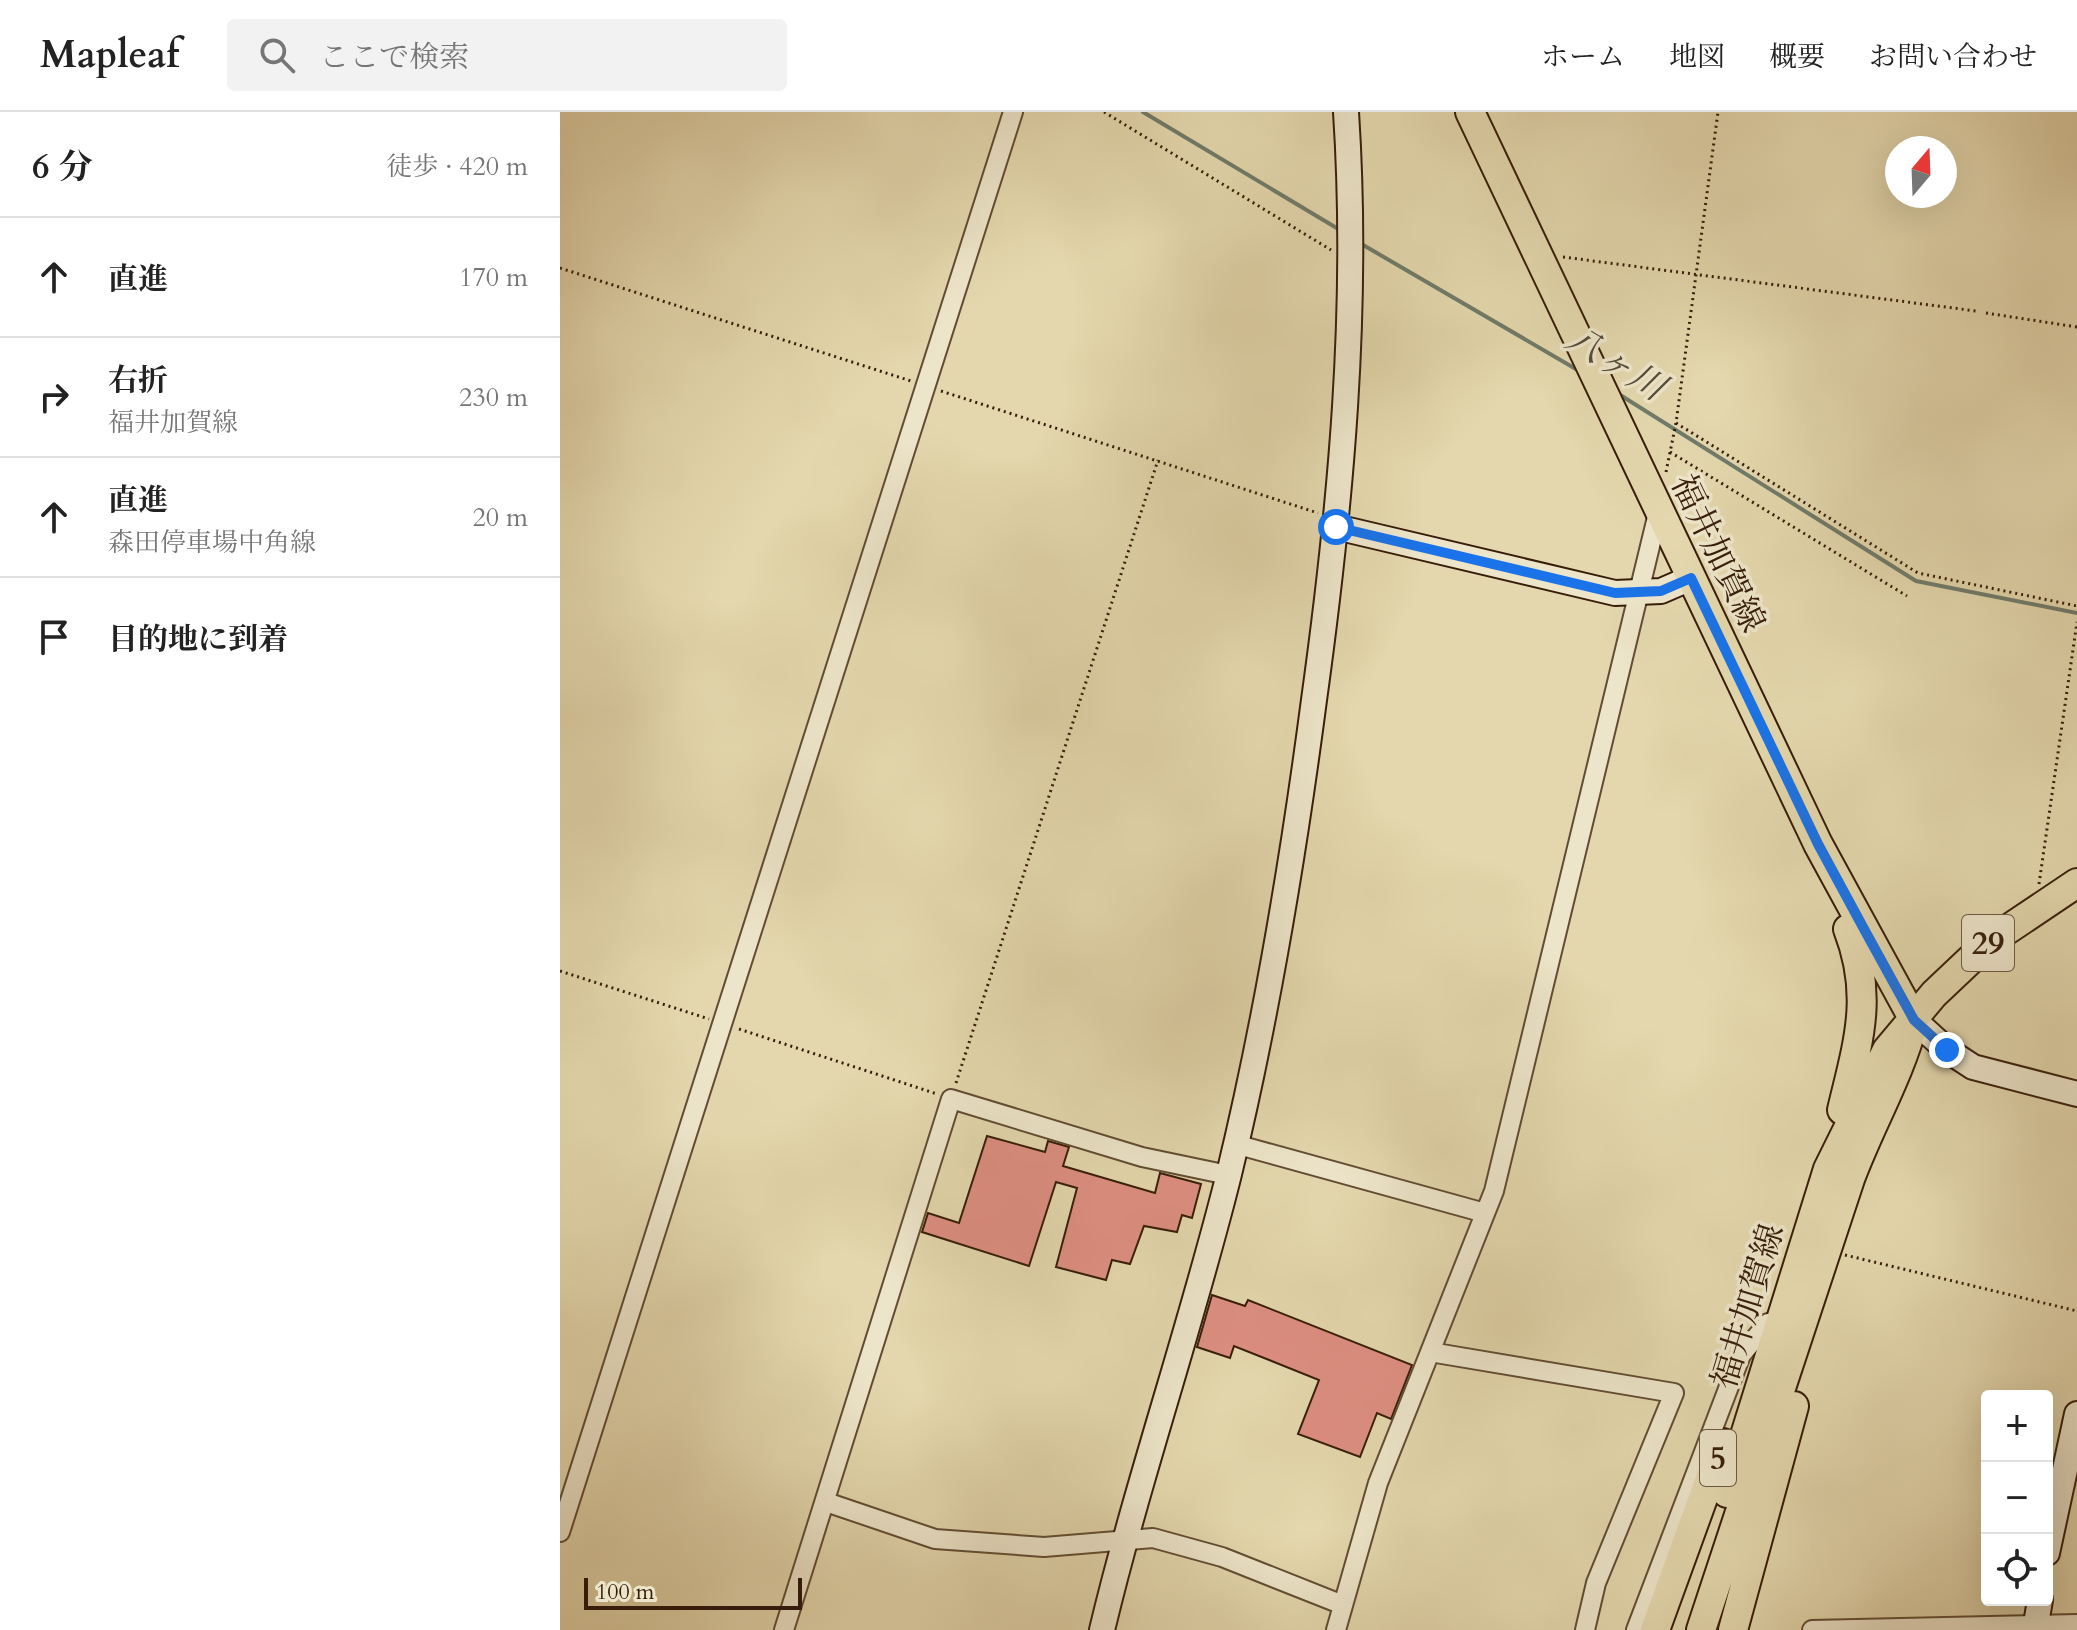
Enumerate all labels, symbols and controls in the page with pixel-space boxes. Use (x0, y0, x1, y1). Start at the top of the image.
search box (227, 19, 787, 91)
text: Mapleaf (40, 29, 179, 81)
icon: search (255, 33, 299, 77)
text: ここで検索 (319, 37, 469, 78)
text: ホーム (1541, 38, 1625, 76)
text: 地図 (1669, 38, 1725, 76)
text: 概要 (1769, 38, 1825, 76)
text: お問い合わせ (1869, 38, 2037, 76)
north arrow (1885, 136, 1957, 208)
text: 6 分 (32, 144, 93, 190)
text: 徒歩 · 420 m (387, 149, 528, 184)
icon: ahead (32, 255, 76, 299)
text: 直進 (108, 259, 168, 300)
text: 170 m (459, 260, 528, 295)
water label: 八ヶ川 (1556, 314, 1678, 414)
text: 右折 (108, 360, 168, 401)
icon: right (32, 375, 76, 419)
text: 230 m (459, 380, 528, 415)
text: 福井加賀線 (108, 405, 238, 440)
street label: 福井加賀線 (1660, 467, 1776, 640)
text: 直進 (108, 480, 168, 521)
icon: ahead (32, 495, 76, 539)
text: 20 m (472, 500, 528, 535)
route start (1318, 509, 1354, 545)
text: 森田停車場中角線 (108, 525, 316, 560)
icon: arrive (32, 615, 76, 659)
text: 目的地に到着 (108, 619, 288, 660)
road number: 29 (1962, 915, 2014, 971)
route end (1929, 1032, 1965, 1068)
street label: 福井加賀線 (1701, 1218, 1795, 1394)
map controls (1981, 1390, 2053, 1606)
button: + (1981, 1390, 2053, 1462)
road number: 5 (1700, 1430, 1736, 1486)
button: − (1981, 1462, 2053, 1534)
button: locate (1981, 1534, 2053, 1606)
scale bar (584, 1574, 802, 1610)
text: 100 m (596, 1577, 654, 1607)

